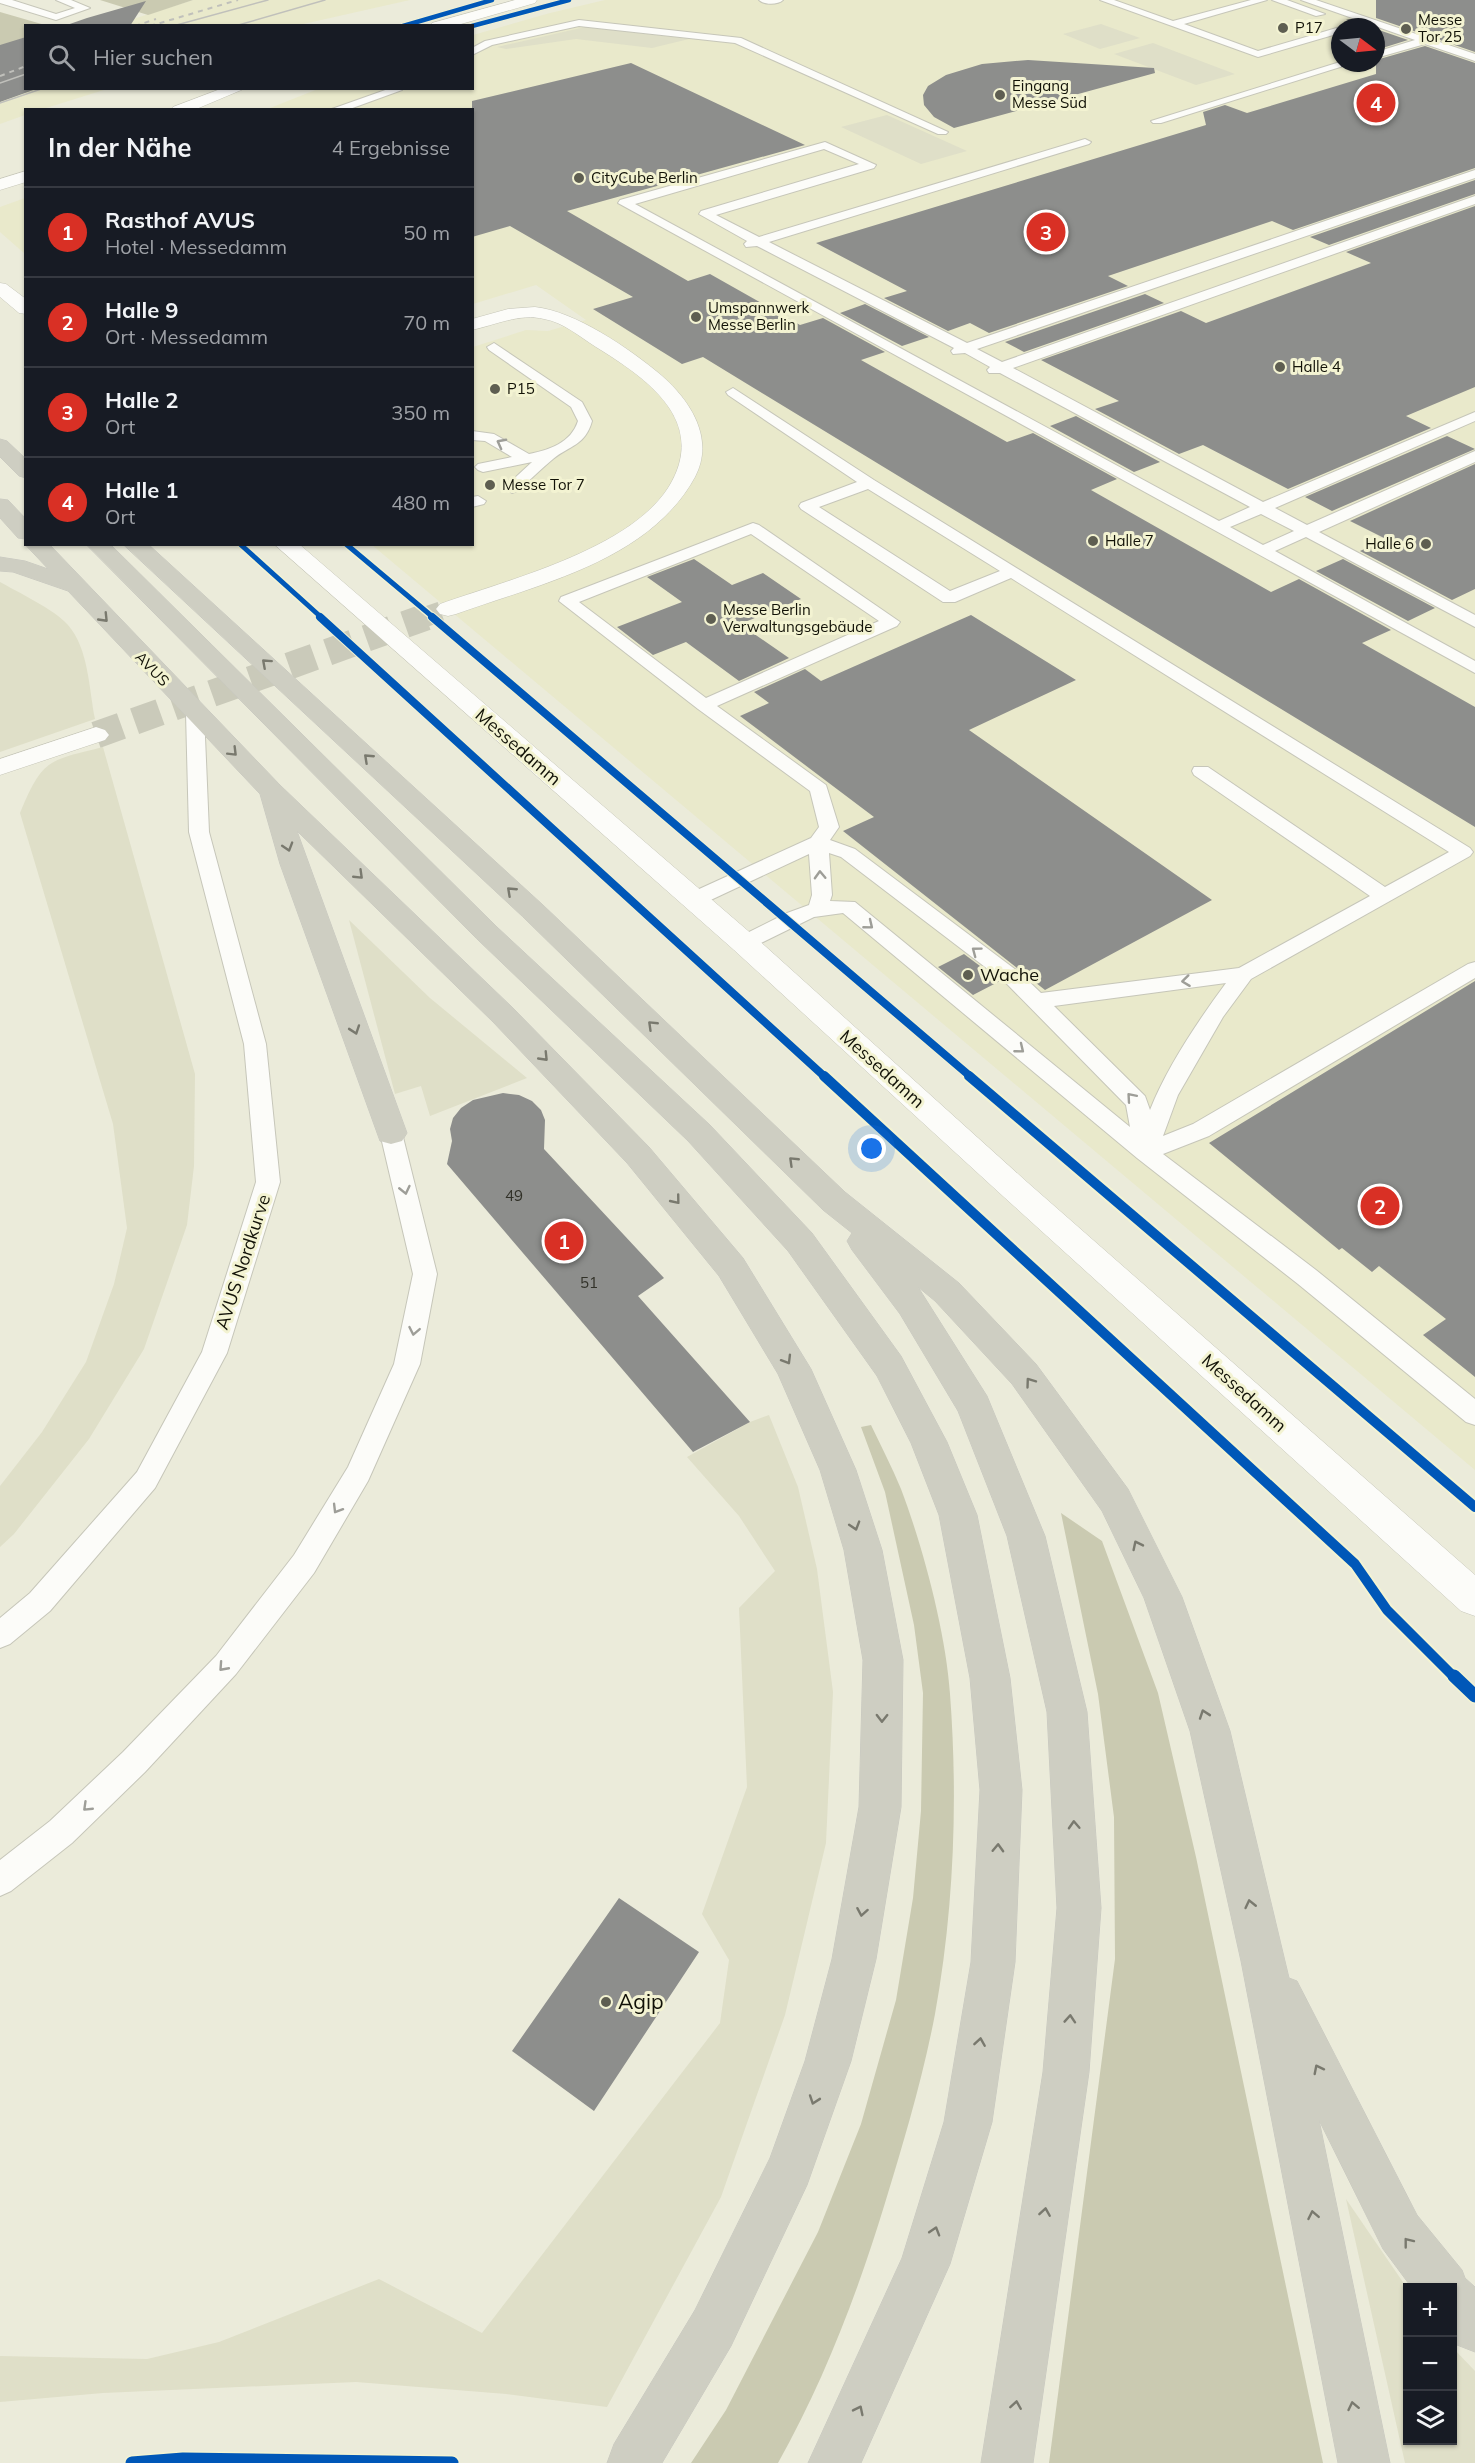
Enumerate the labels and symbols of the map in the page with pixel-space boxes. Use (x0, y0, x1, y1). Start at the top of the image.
place label: Messe Tor 25 (1418, 10, 1462, 46)
place label: P17 (1295, 18, 1323, 37)
north arrow (1331, 18, 1385, 72)
marker: P17 (1276, 21, 1290, 35)
marker: Messe Tor 25 (1399, 22, 1413, 36)
place label: Eingang Messe Süd (1012, 76, 1087, 112)
pin: 4 (1356, 80, 1396, 126)
marker: Eingang Messe Süd (993, 88, 1007, 102)
place label: CityCube Berlin (591, 168, 698, 187)
marker: CityCube Berlin (572, 171, 586, 185)
pin: 3 (1026, 210, 1066, 254)
place label: Umspannwerk Messe Berlin (708, 298, 810, 334)
marker: Umspannwerk Messe Berlin (689, 310, 703, 324)
place label: Halle 4 (1292, 357, 1341, 376)
marker: Halle 4 (1273, 360, 1287, 374)
place label: P15 (507, 379, 535, 398)
marker: P15 (488, 382, 502, 396)
one-way arrow (497, 439, 507, 450)
place label: Messe Tor 7 (502, 475, 585, 494)
marker: Messe Tor 7 (483, 478, 497, 492)
place label: Halle 7 (1105, 531, 1154, 550)
marker: Halle 7 (1086, 534, 1100, 548)
place label: Halle 6 (1365, 534, 1414, 553)
marker: Halle 6 (1419, 537, 1433, 551)
place label: Messe Berlin Verwaltungsgebäude (723, 600, 872, 636)
one-way arrow (97, 612, 108, 622)
marker: Messe Berlin Verwaltungsgebäude (704, 612, 718, 626)
street label: AVUS (131, 647, 173, 690)
one-way arrow (262, 659, 273, 670)
street label: Messedamm (471, 703, 566, 790)
one-way arrow (226, 744, 237, 755)
one-way arrow (365, 754, 375, 765)
one-way arrow (281, 841, 294, 852)
one-way arrow (352, 868, 362, 879)
one-way arrow (814, 871, 826, 880)
one-way arrow (507, 887, 517, 898)
one-way arrow (863, 918, 874, 929)
one-way arrow (972, 947, 983, 958)
place label: Wache (980, 963, 1039, 986)
marker: Wache (961, 968, 975, 982)
one-way arrow (1181, 975, 1191, 987)
one-way arrow (648, 1022, 659, 1033)
one-way arrow (348, 1024, 360, 1035)
street label: Messedamm (835, 1025, 929, 1113)
one-way arrow (1013, 1041, 1024, 1052)
one-way arrow (537, 1050, 548, 1061)
one-way arrow (1127, 1093, 1138, 1103)
your location (857, 1134, 886, 1163)
one-way arrow (789, 1157, 800, 1168)
pin: 2 (1360, 1184, 1400, 1228)
one-way arrow (397, 1185, 410, 1195)
house number: 49 (505, 1186, 523, 1205)
street label: AVUS Nordkurve (210, 1191, 275, 1332)
one-way arrow (668, 1193, 679, 1204)
pin: 1 (544, 1218, 584, 1264)
house number: 51 (580, 1273, 598, 1292)
one-way arrow (408, 1326, 421, 1336)
street label: Messedamm (1197, 1349, 1291, 1437)
one-way arrow (780, 1354, 792, 1364)
one-way arrow (1026, 1378, 1037, 1389)
one-way arrow (332, 1503, 344, 1513)
one-way arrow (848, 1520, 860, 1531)
one-way arrow (1133, 1540, 1144, 1551)
one-way arrow (219, 1661, 230, 1671)
one-way arrow (1198, 1709, 1211, 1720)
one-way arrow (875, 1714, 888, 1723)
one-way arrow (84, 1800, 94, 1811)
one-way arrow (1067, 1820, 1080, 1829)
one-way arrow (992, 1843, 1005, 1852)
one-way arrow (1244, 1899, 1257, 1909)
one-way arrow (856, 1906, 869, 1916)
place label: Agip (618, 1988, 664, 2014)
marker: Agip (599, 1995, 613, 2009)
one-way arrow (1064, 2015, 1077, 2024)
one-way arrow (974, 2037, 986, 2046)
one-way arrow (1313, 2064, 1325, 2075)
one-way arrow (809, 2094, 821, 2105)
one-way arrow (1038, 2208, 1050, 2217)
one-way arrow (1307, 2210, 1320, 2220)
one-way arrow (928, 2226, 940, 2237)
one-way arrow (1404, 2237, 1415, 2248)
one-way arrow (1009, 2401, 1021, 2410)
one-way arrow (1347, 2401, 1360, 2411)
one-way arrow (852, 2406, 863, 2417)

